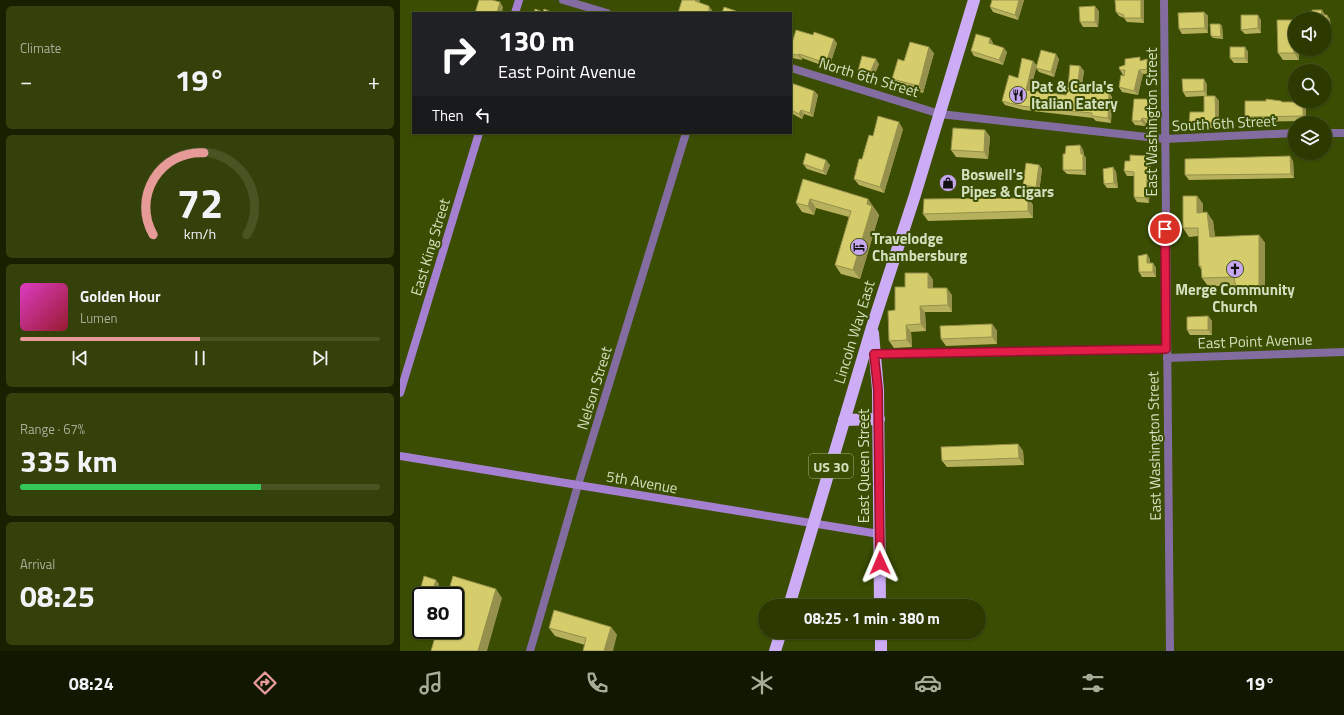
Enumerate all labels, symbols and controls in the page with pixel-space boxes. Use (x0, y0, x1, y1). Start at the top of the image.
map controls (1288, 12, 1332, 160)
button: sound (1288, 12, 1332, 56)
text: 130 m (498, 19, 575, 62)
icon: right (432, 28, 484, 80)
text: Climate (20, 38, 61, 58)
street label: East Washington Street (1140, 47, 1163, 197)
street label: North 6th Street (816, 51, 923, 103)
text: 19° (175, 57, 225, 103)
text: East Point Avenue (498, 58, 636, 85)
text: − (20, 64, 32, 98)
text: + (368, 64, 380, 98)
button: search (1288, 64, 1332, 108)
place label: Pat & Carla's Italian Eatery (1031, 75, 1118, 115)
restaurant icon: Pat & Carla's Italian Eatery (1008, 85, 1028, 105)
text: Then (432, 104, 464, 127)
icon: left (472, 104, 494, 126)
street label: South 6th Street (1171, 109, 1277, 137)
button: layers (1288, 116, 1332, 160)
place label: Boswell's Pipes & Cigars (961, 163, 1054, 203)
text: 72 (177, 170, 223, 233)
shop icon: Boswell's Pipes & Cigars (938, 173, 958, 193)
street label: East King Street (404, 195, 456, 299)
pin (1148, 212, 1182, 246)
icon: arrive (1154, 218, 1176, 240)
text: km/h (184, 222, 216, 244)
place label: Travelodge Chambersburg (872, 227, 967, 267)
hotel icon: Travelodge Chambersburg (849, 237, 869, 257)
church icon: Merge Community Church (1225, 259, 1245, 279)
street label: Lincoln Way East (827, 277, 881, 386)
place label: Merge Community Church (1175, 278, 1295, 318)
text: Golden Hour (80, 285, 161, 308)
text: Lumen (80, 308, 117, 328)
street label: East Point Avenue (1197, 328, 1313, 354)
street label: Nelson Street (570, 343, 618, 432)
icon: previous (69, 347, 91, 369)
icon: pause (189, 347, 211, 369)
icon: next (309, 347, 331, 369)
street label: East Washington Street (1141, 370, 1167, 521)
street label: East Queen Street (852, 408, 875, 523)
text: Range · 67% (20, 419, 85, 439)
text: 335 km (20, 438, 118, 484)
road number: US 30 (809, 454, 853, 478)
street label: 5th Avenue (605, 464, 679, 500)
position arrow (859, 542, 901, 584)
text: Arrival (20, 554, 55, 574)
text: 08:25 (20, 573, 95, 619)
speed limit sign: 80 (412, 587, 464, 639)
text: 08:25 · 1 min · 380 m (804, 607, 940, 630)
icon: directions (251, 669, 279, 697)
icon: music (417, 669, 445, 697)
icon: phone (583, 669, 611, 697)
icon: climate (748, 669, 776, 697)
icon: car (914, 669, 942, 697)
icon: filters (1079, 669, 1107, 697)
text: 08:24 (69, 670, 114, 697)
text: 19° (1245, 670, 1275, 697)

